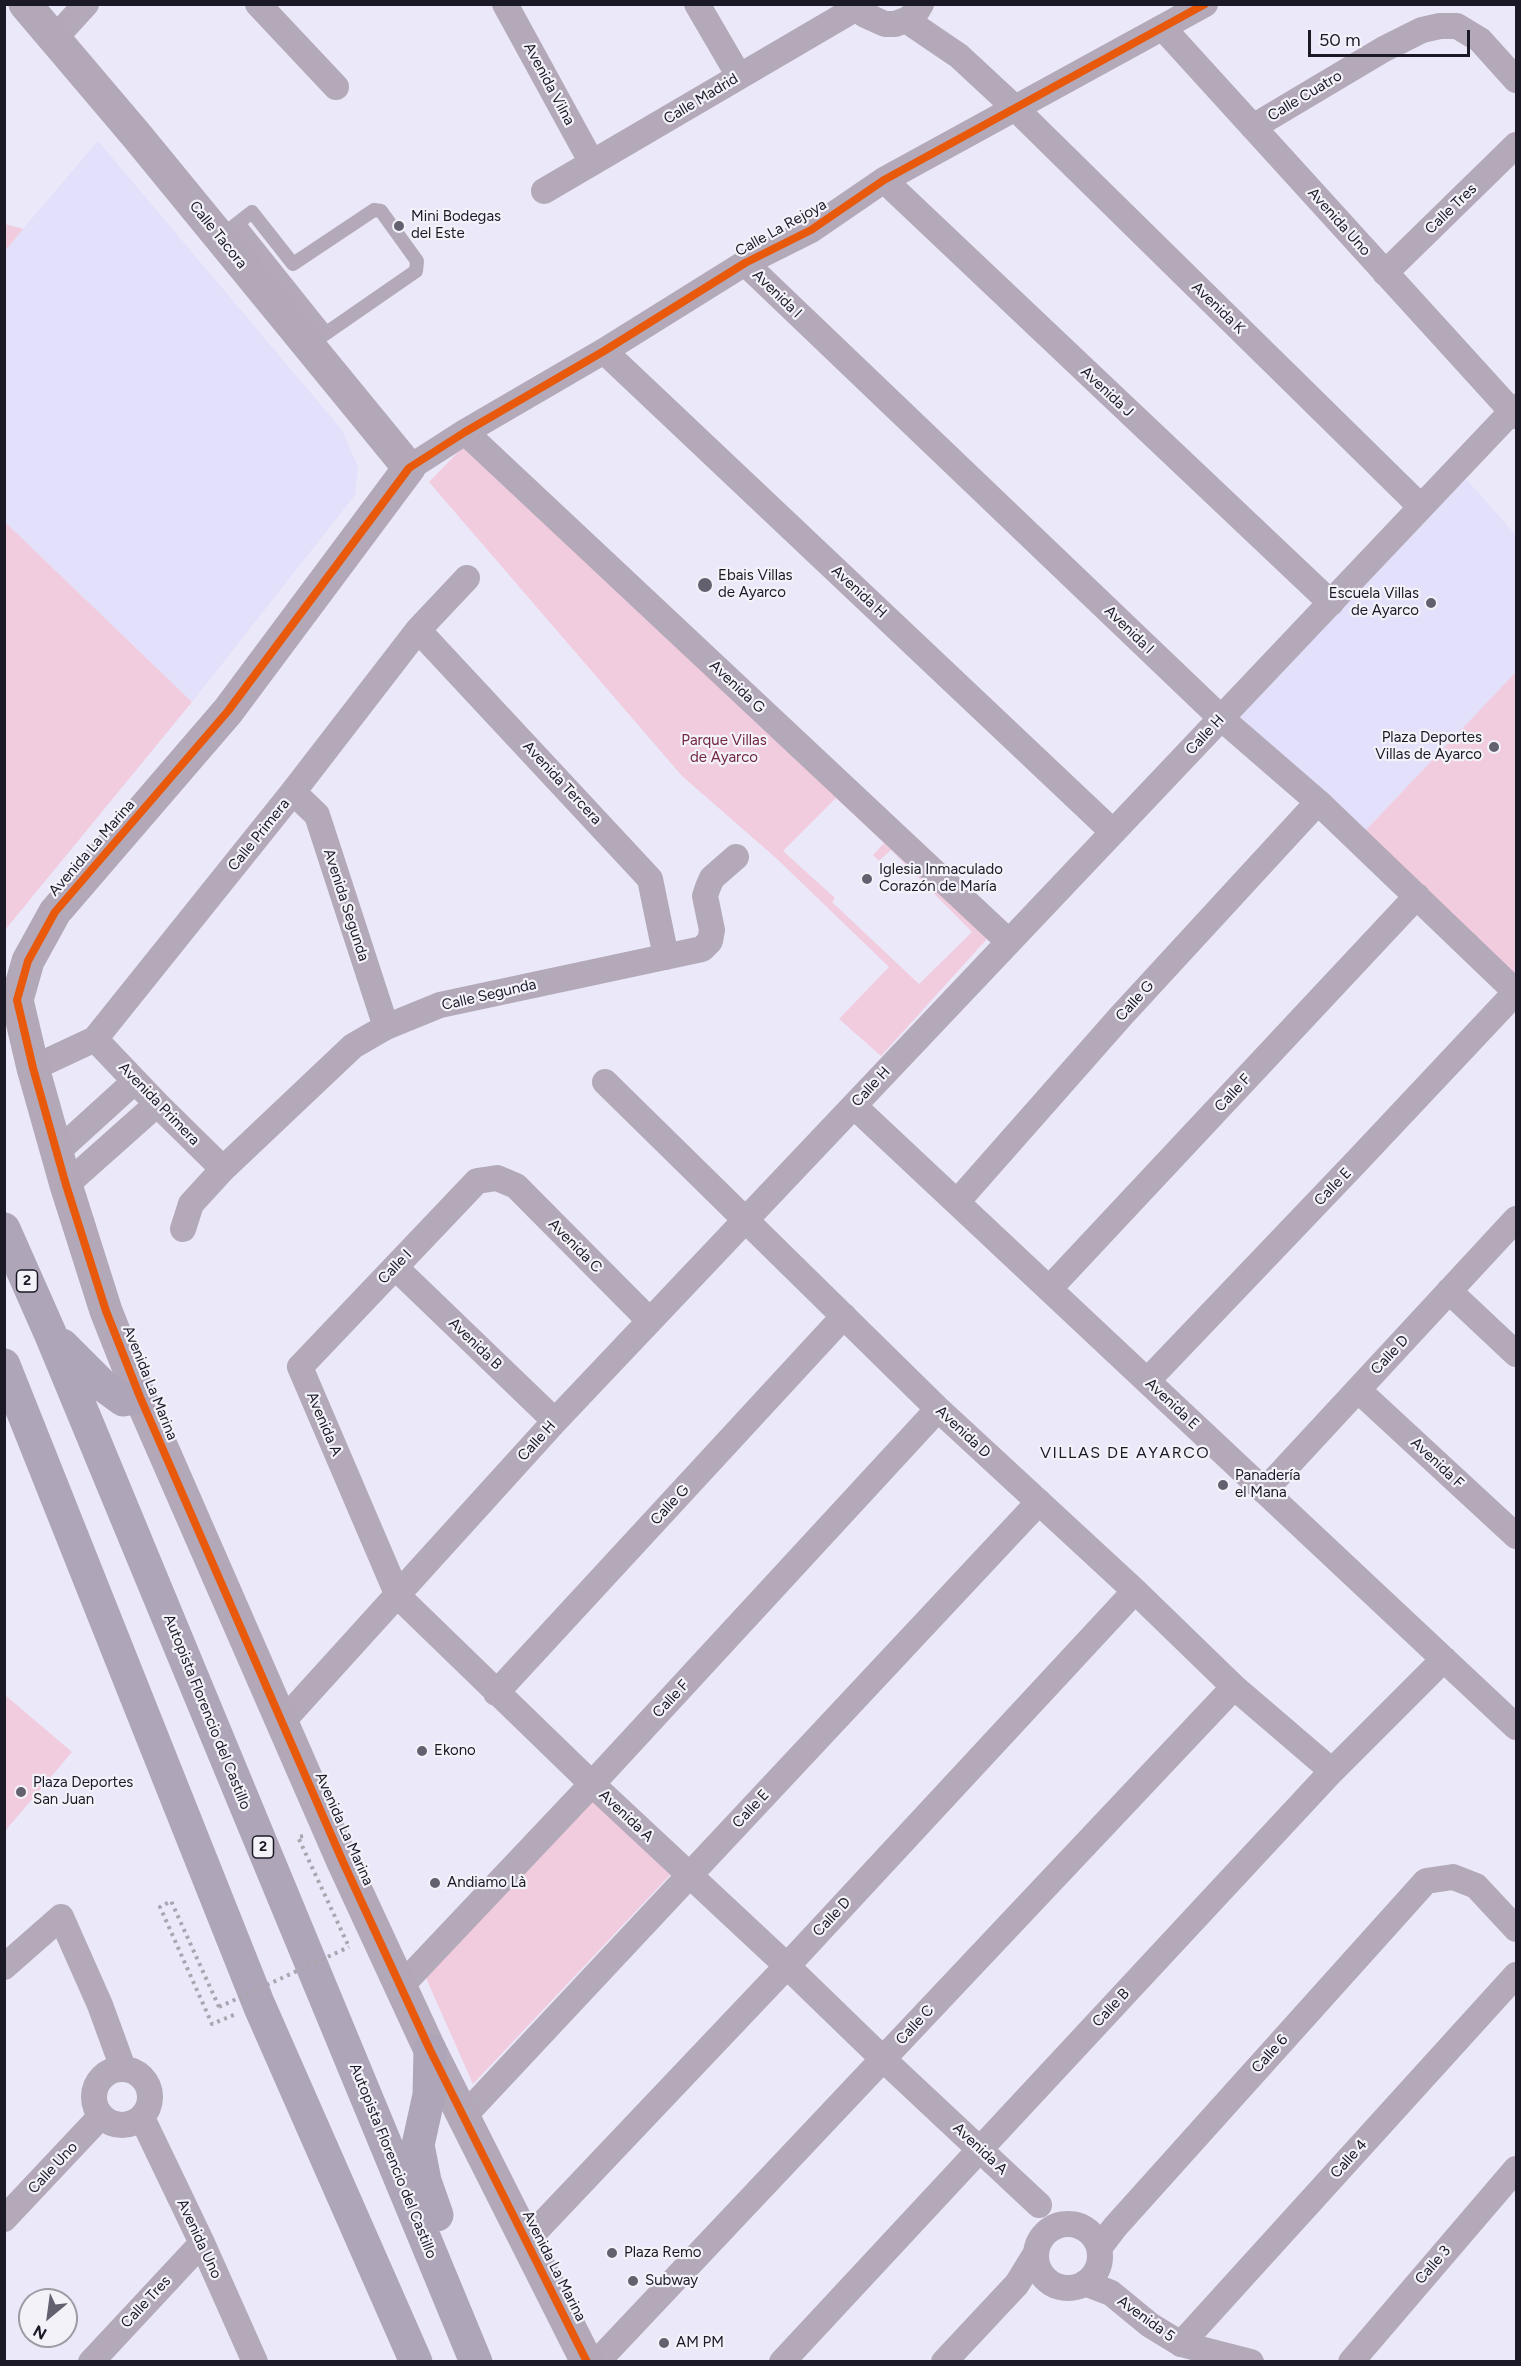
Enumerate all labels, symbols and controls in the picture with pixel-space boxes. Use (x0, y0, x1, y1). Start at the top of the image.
scale bar (1311, 18, 1473, 56)
text: 50 m (1319, 29, 1361, 51)
street label: Avenida Vilna (520, 40, 578, 128)
street label: Calle Cuatro (1265, 67, 1345, 125)
street label: Calle Madrid (661, 70, 741, 128)
street label: Calle Tres (1421, 180, 1481, 238)
street label: Avenida Uno (1304, 184, 1374, 260)
street label: Calle La Rejoya (732, 196, 830, 260)
street label: Calle Tacora (185, 198, 251, 272)
place label: Mini Bodegas del Este (411, 208, 501, 243)
marker: Mini Bodegas del Este (392, 219, 406, 233)
street label: Avenida I (749, 266, 805, 322)
street label: Avenida K (1188, 278, 1248, 338)
street label: Avenida J (1077, 363, 1137, 421)
street label: Avenida H (828, 562, 890, 622)
place label: Ebais Villas de Ayarco (718, 567, 793, 602)
marker: Ebais Villas de Ayarco (696, 576, 714, 594)
place label: Escuela Villas de Ayarco (1329, 585, 1419, 620)
marker: Escuela Villas de Ayarco (1424, 596, 1438, 610)
street label: Avenida I (1101, 602, 1157, 658)
street label: Avenida G (706, 657, 768, 717)
street label: Calle H (1182, 711, 1228, 759)
place label: Plaza Deportes Villas de Ayarco (1375, 729, 1482, 764)
park label: Parque Villas de Ayarco (681, 732, 767, 767)
street label: Avenida Tercera (519, 738, 605, 828)
marker: Plaza Deportes Villas de Ayarco (1487, 740, 1501, 754)
street label: Calle Primera (224, 795, 294, 875)
street label: Avenida La Marina (45, 796, 139, 900)
street label: Avenida Segunda (319, 846, 373, 964)
place label: Iglesia Inmaculado Corazón de María (879, 861, 1003, 896)
marker: Iglesia Inmaculado Corazón de María (860, 872, 874, 886)
street label: Calle Segunda (440, 975, 538, 1015)
street label: Calle G (1112, 977, 1158, 1025)
street label: Avenida Primera (115, 1059, 203, 1149)
street label: Calle H (848, 1063, 894, 1111)
street label: Calle F (1211, 1070, 1255, 1116)
street label: Calle E (1311, 1164, 1355, 1210)
street label: Avenida C (544, 1215, 606, 1277)
street label: Calle I (374, 1246, 416, 1288)
road number: 2 (16, 1270, 38, 1292)
street label: Avenida B (445, 1314, 505, 1374)
street label: Avenida La Marina (119, 1323, 181, 1443)
street label: Calle D (1367, 1332, 1413, 1378)
street label: Avenida E (1141, 1375, 1203, 1433)
street label: Avenida A (302, 1389, 346, 1459)
street label: Avenida D (932, 1402, 994, 1462)
street label: Calle H (514, 1417, 560, 1465)
street label: Avenida F (1407, 1434, 1467, 1492)
district label: VILLAS DE AYARCO (1040, 1443, 1210, 1463)
place label: Panadería el Mana (1235, 1467, 1300, 1502)
marker: Panadería el Mana (1216, 1478, 1230, 1492)
street label: Calle G (647, 1481, 693, 1529)
street label: Autopista Florencio del Castillo (160, 1612, 254, 1812)
street label: Calle F (649, 1676, 693, 1722)
place label: Ekono (434, 1742, 476, 1760)
marker: Ekono (415, 1744, 429, 1758)
street label: Avenida La Marina (311, 1770, 377, 1888)
place label: Plaza Deportes San Juan (33, 1774, 133, 1809)
marker: Plaza Deportes San Juan (14, 1785, 28, 1799)
street label: Avenida A (595, 1786, 657, 1846)
street label: Calle E (729, 1786, 773, 1832)
road number: 2 (252, 1836, 274, 1858)
place label: Andiamo Là (447, 1874, 526, 1892)
marker: Andiamo Là (428, 1876, 442, 1890)
street label: Calle D (809, 1894, 855, 1940)
street label: Calle B (1089, 1985, 1133, 2031)
street label: Calle C (892, 2001, 938, 2049)
street label: Calle 6 (1248, 2031, 1292, 2077)
street label: Autopista Florencio del Castillo (346, 2061, 440, 2261)
street label: Avenida A (949, 2119, 1011, 2179)
street label: Calle 4 (1327, 2136, 1371, 2182)
street label: Calle Uno (24, 2138, 82, 2198)
street label: Avenida Uno (173, 2196, 225, 2282)
street label: Avenida La Marina (518, 2208, 590, 2324)
street label: Calle 3 (1411, 2242, 1455, 2288)
place label: Plaza Remo (624, 2244, 701, 2262)
marker: Plaza Remo (605, 2246, 619, 2260)
street label: Calle Tres (117, 2272, 175, 2332)
place label: Subway (645, 2272, 698, 2290)
marker: Subway (626, 2274, 640, 2288)
north arrow (18, 2288, 78, 2348)
street label: Avenida 5 (1114, 2292, 1178, 2346)
text: N (30, 2321, 50, 2344)
place label: AM PM (676, 2334, 724, 2352)
marker: AM PM (657, 2336, 671, 2350)

